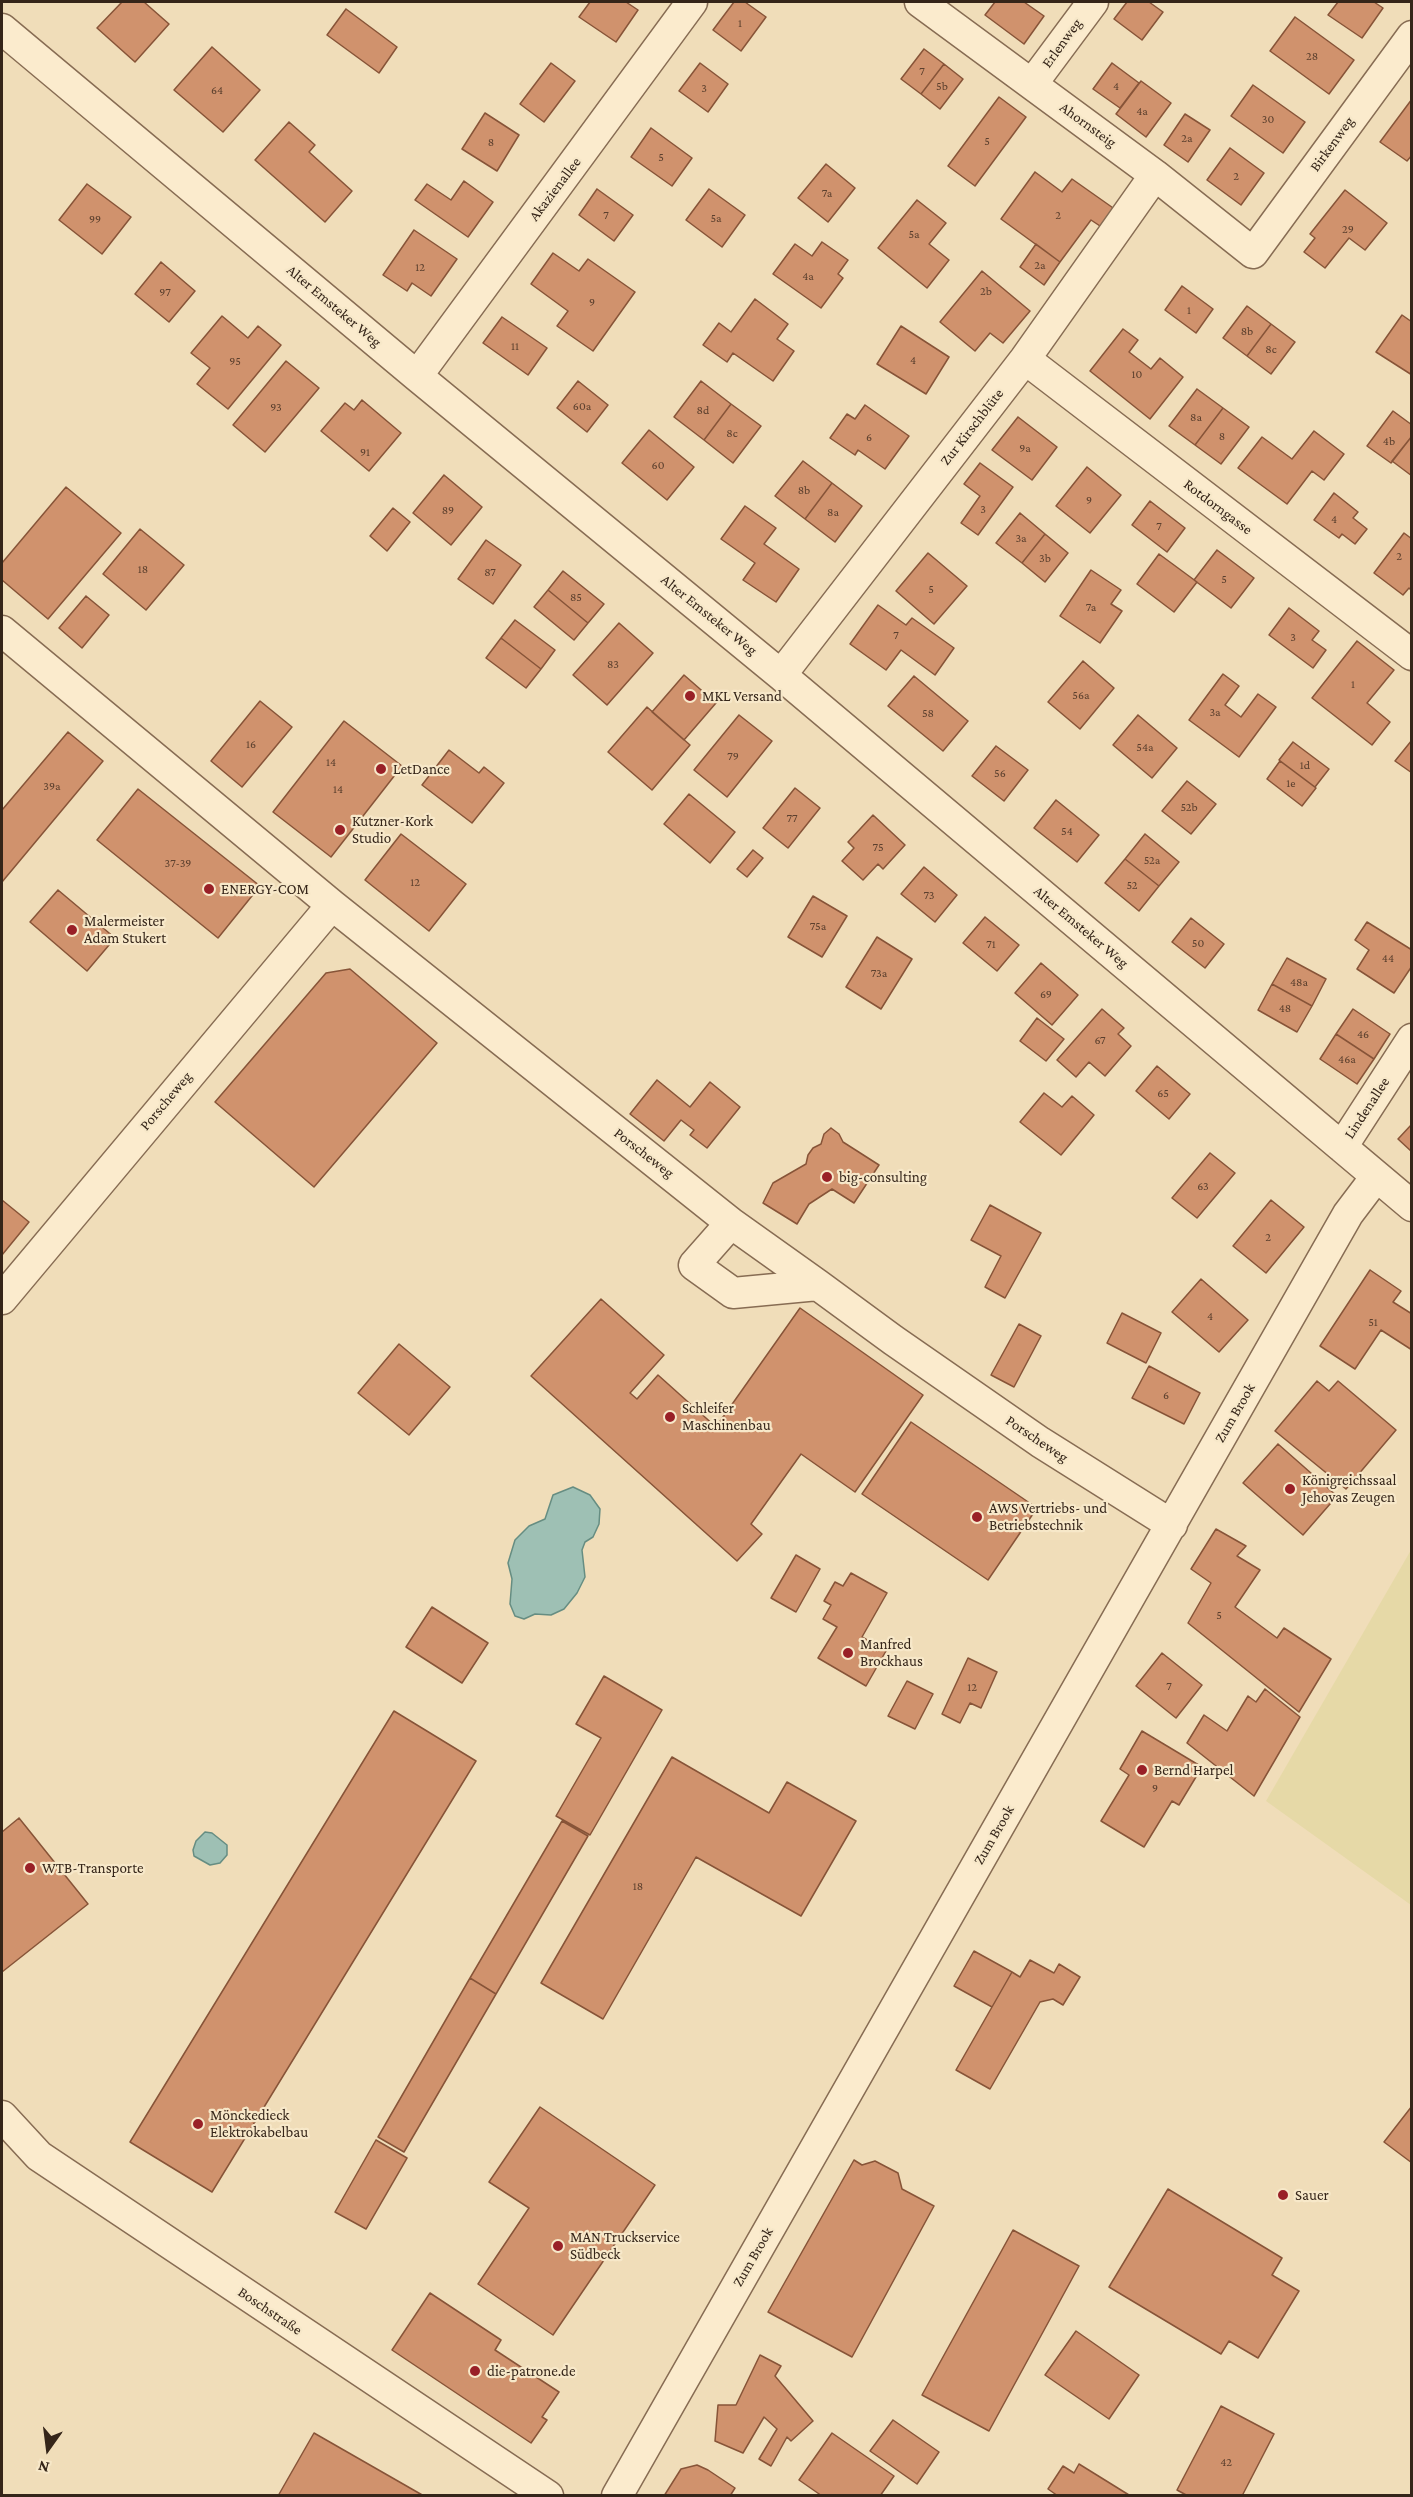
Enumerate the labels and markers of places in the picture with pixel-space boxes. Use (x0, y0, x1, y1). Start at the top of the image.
place label: MKL Versand (702, 687, 782, 705)
marker: MKL Versand (683, 689, 697, 703)
place label: LetDance (393, 760, 450, 778)
marker: LetDance (374, 762, 388, 776)
place label: Kutzner-Kork Studio (352, 812, 433, 847)
marker: Kutzner-Kork Studio (333, 823, 347, 837)
place label: ENERGY-COM (221, 880, 309, 898)
marker: ENERGY-COM (202, 882, 216, 896)
place label: Malermeister Adam Stukert (84, 912, 166, 947)
marker: Malermeister Adam Stukert (65, 923, 79, 937)
place label: big-consulting (839, 1168, 927, 1186)
marker: big-consulting (820, 1170, 834, 1184)
place label: Schleifer Maschinenbau (682, 1399, 771, 1434)
marker: Schleifer Maschinenbau (663, 1410, 677, 1424)
place label: Königreichssaal Jehovas Zeugen (1302, 1471, 1396, 1506)
marker: Königreichssaal Jehovas Zeugen (1283, 1482, 1297, 1496)
place label: AWS Vertriebs- und Betriebstechnik (989, 1499, 1107, 1534)
marker: AWS Vertriebs- und Betriebstechnik (970, 1510, 984, 1524)
place label: Manfred Brockhaus (860, 1635, 923, 1670)
marker: Manfred Brockhaus (841, 1646, 855, 1660)
place label: Bernd Harpel (1154, 1761, 1233, 1779)
marker: Bernd Harpel (1135, 1763, 1149, 1777)
place label: WTB-Transporte (42, 1859, 144, 1877)
marker: WTB-Transporte (23, 1861, 37, 1875)
place label: Mönckedieck Elektrokabelbau (210, 2106, 308, 2141)
marker: Mönckedieck Elektrokabelbau (191, 2117, 205, 2131)
place label: Sauer (1295, 2186, 1329, 2204)
marker: Sauer (1276, 2188, 1290, 2202)
place label: MAN Truckservice Südbeck (570, 2228, 680, 2263)
marker: MAN Truckservice Südbeck (551, 2239, 565, 2253)
place label: die-patrone.de (487, 2362, 576, 2380)
marker: die-patrone.de (468, 2364, 482, 2378)

